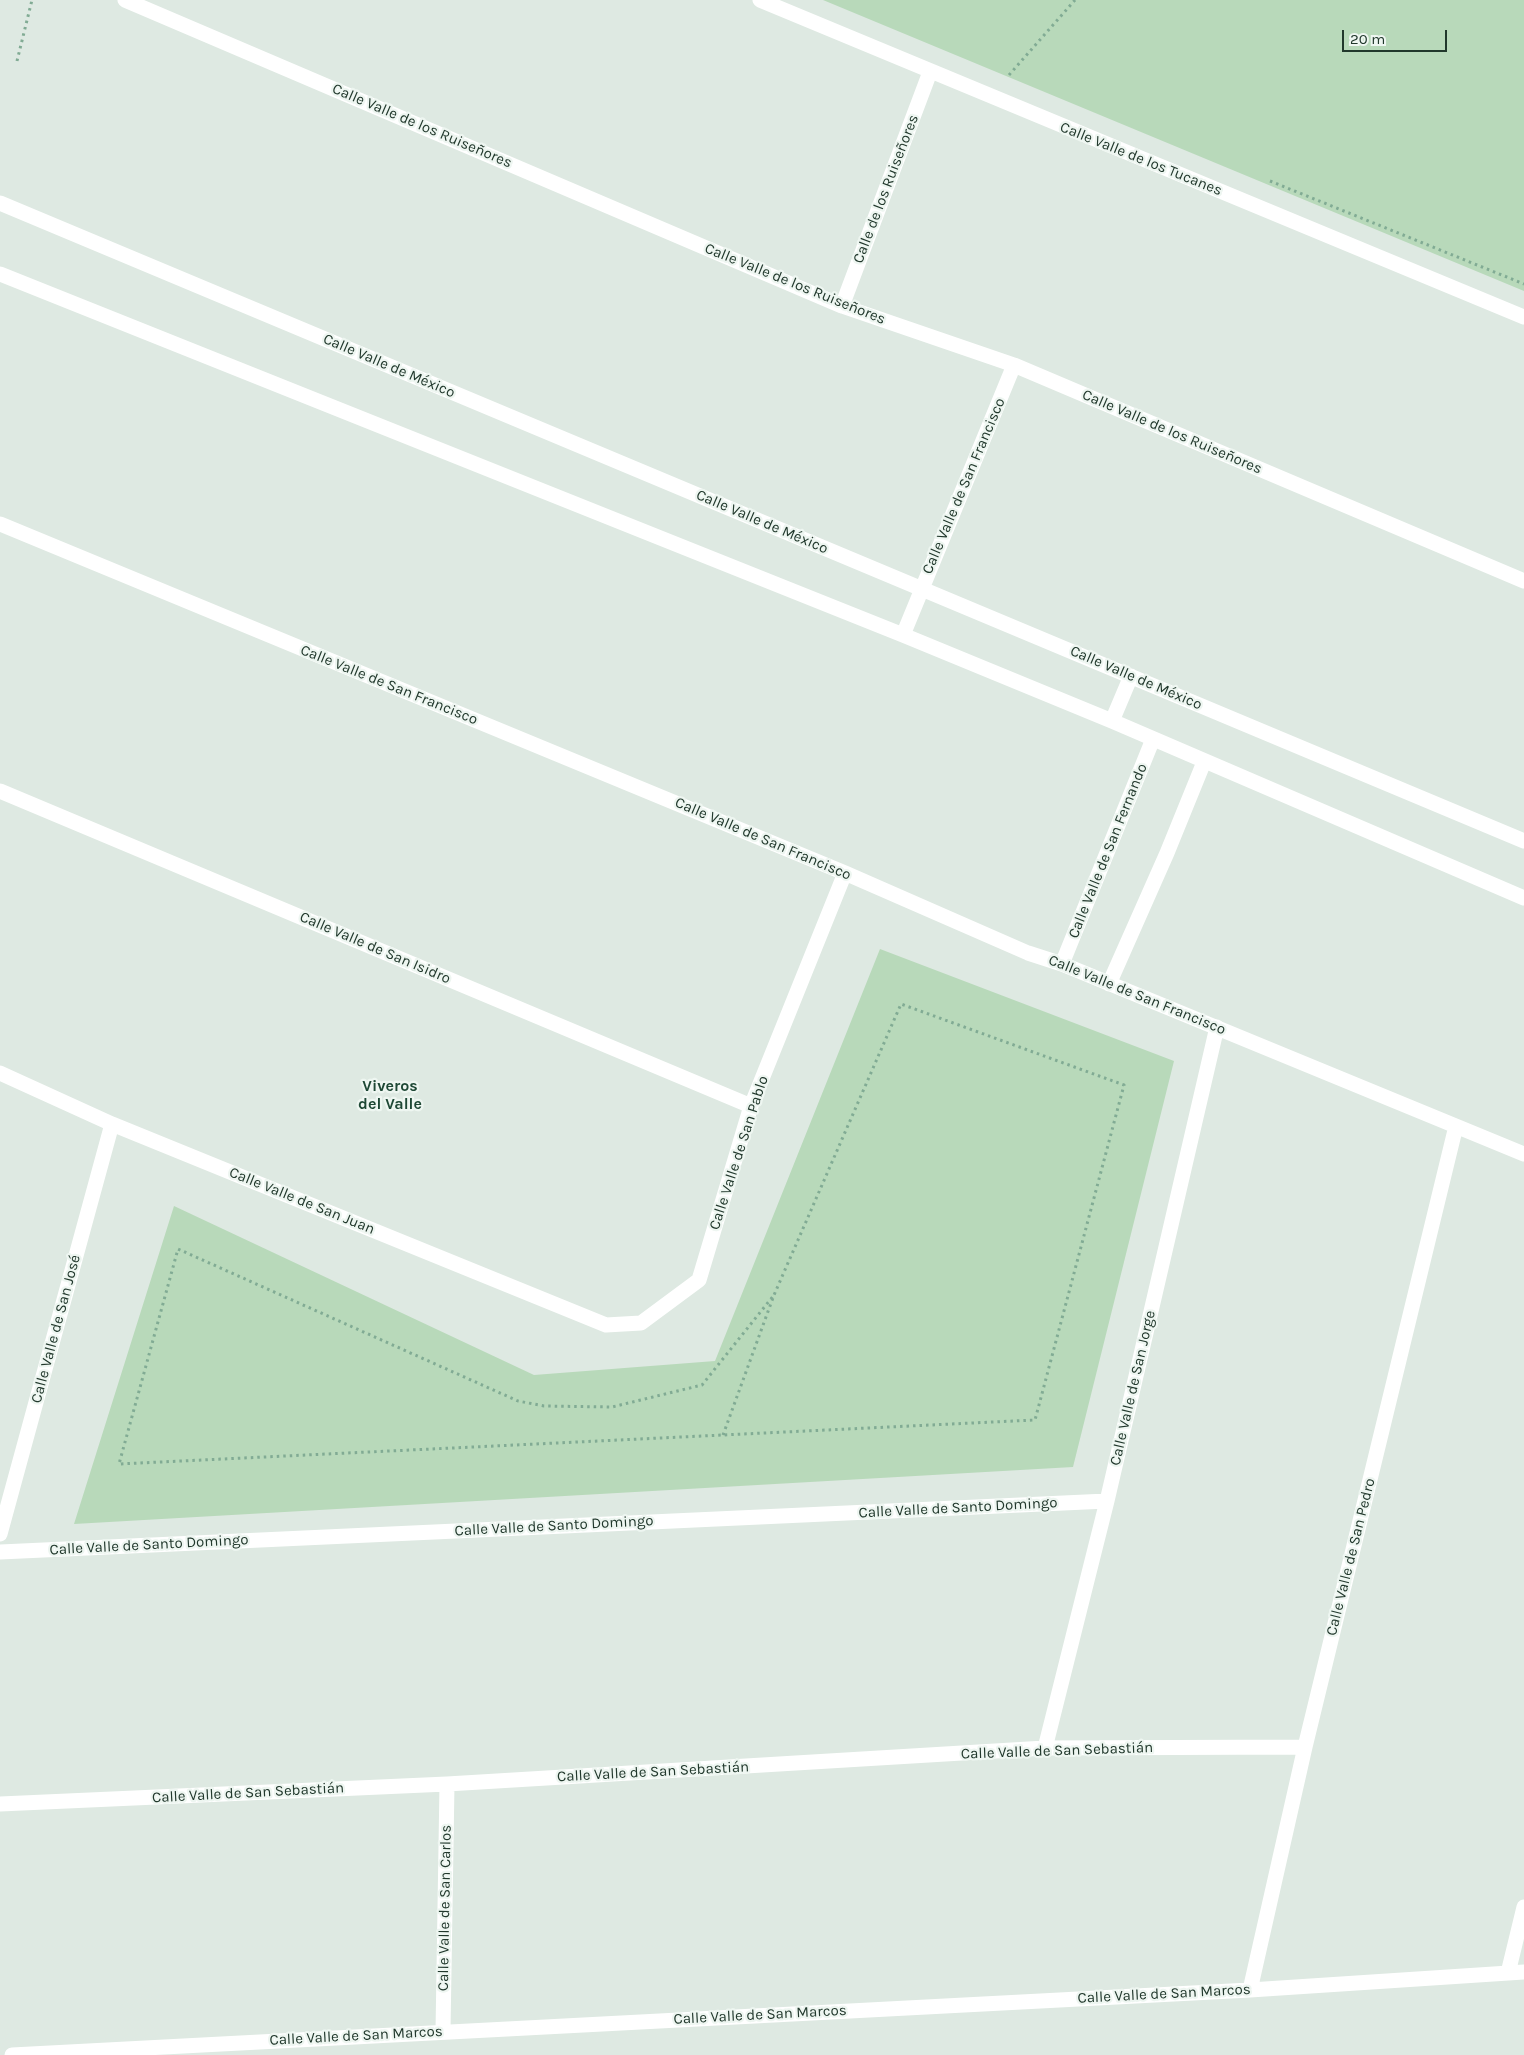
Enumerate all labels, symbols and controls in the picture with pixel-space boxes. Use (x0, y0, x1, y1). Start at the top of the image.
scale bar (1344, 20, 1449, 52)
text: 20 m (1350, 30, 1385, 48)
street label: Calle Valle de los Ruiseñores (329, 80, 515, 172)
street label: Calle de los Ruiseñores (849, 112, 923, 266)
street label: Calle Valle de los Tucanes (1057, 118, 1225, 200)
street label: Calle Valle de los Ruiseñores (702, 239, 888, 329)
street label: Calle Valle de México (320, 330, 458, 402)
street label: Calle Valle de los Ruiseñores (1079, 386, 1265, 478)
street label: Calle Valle de San Francisco (919, 395, 1009, 577)
street label: Calle Valle de México (693, 486, 831, 558)
street label: Calle Valle de San Francisco (298, 641, 480, 729)
street label: Calle Valle de México (1067, 642, 1205, 714)
street label: Calle Valle de San Fernando (1065, 761, 1151, 941)
street label: Calle Valle de San Francisco (672, 794, 854, 884)
street label: Calle Valle de San Isidro (297, 908, 453, 988)
street label: Calle Valle de San Francisco (1046, 951, 1228, 1039)
street label: Calle Valle de San Pablo (706, 1074, 772, 1232)
district label: Viveros del Valle (358, 1076, 422, 1114)
street label: Calle Valle de San Juan (227, 1164, 377, 1238)
street label: Calle Valle de San José (28, 1253, 84, 1405)
street label: Calle Valle de San Jorge (1106, 1309, 1160, 1467)
street label: Calle Valle de San Pedro (1323, 1476, 1379, 1638)
street label: Calle Valle de Santo Domingo (858, 1494, 1058, 1522)
street label: Calle Valle de Santo Domingo (454, 1512, 654, 1540)
street label: Calle Valle de Santo Domingo (49, 1531, 249, 1559)
street label: Calle Valle de San Sebastián (961, 1739, 1153, 1763)
street label: Calle Valle de San Sebastián (557, 1758, 749, 1786)
street label: Calle Valle de San Sebastián (152, 1779, 344, 1807)
street label: Calle Valle de San Carlos (435, 1825, 455, 1991)
street label: Calle Valle de San Marcos (1077, 1980, 1251, 2008)
street label: Calle Valle de San Marcos (673, 2001, 847, 2029)
street label: Calle Valle de San Marcos (269, 2022, 443, 2050)

